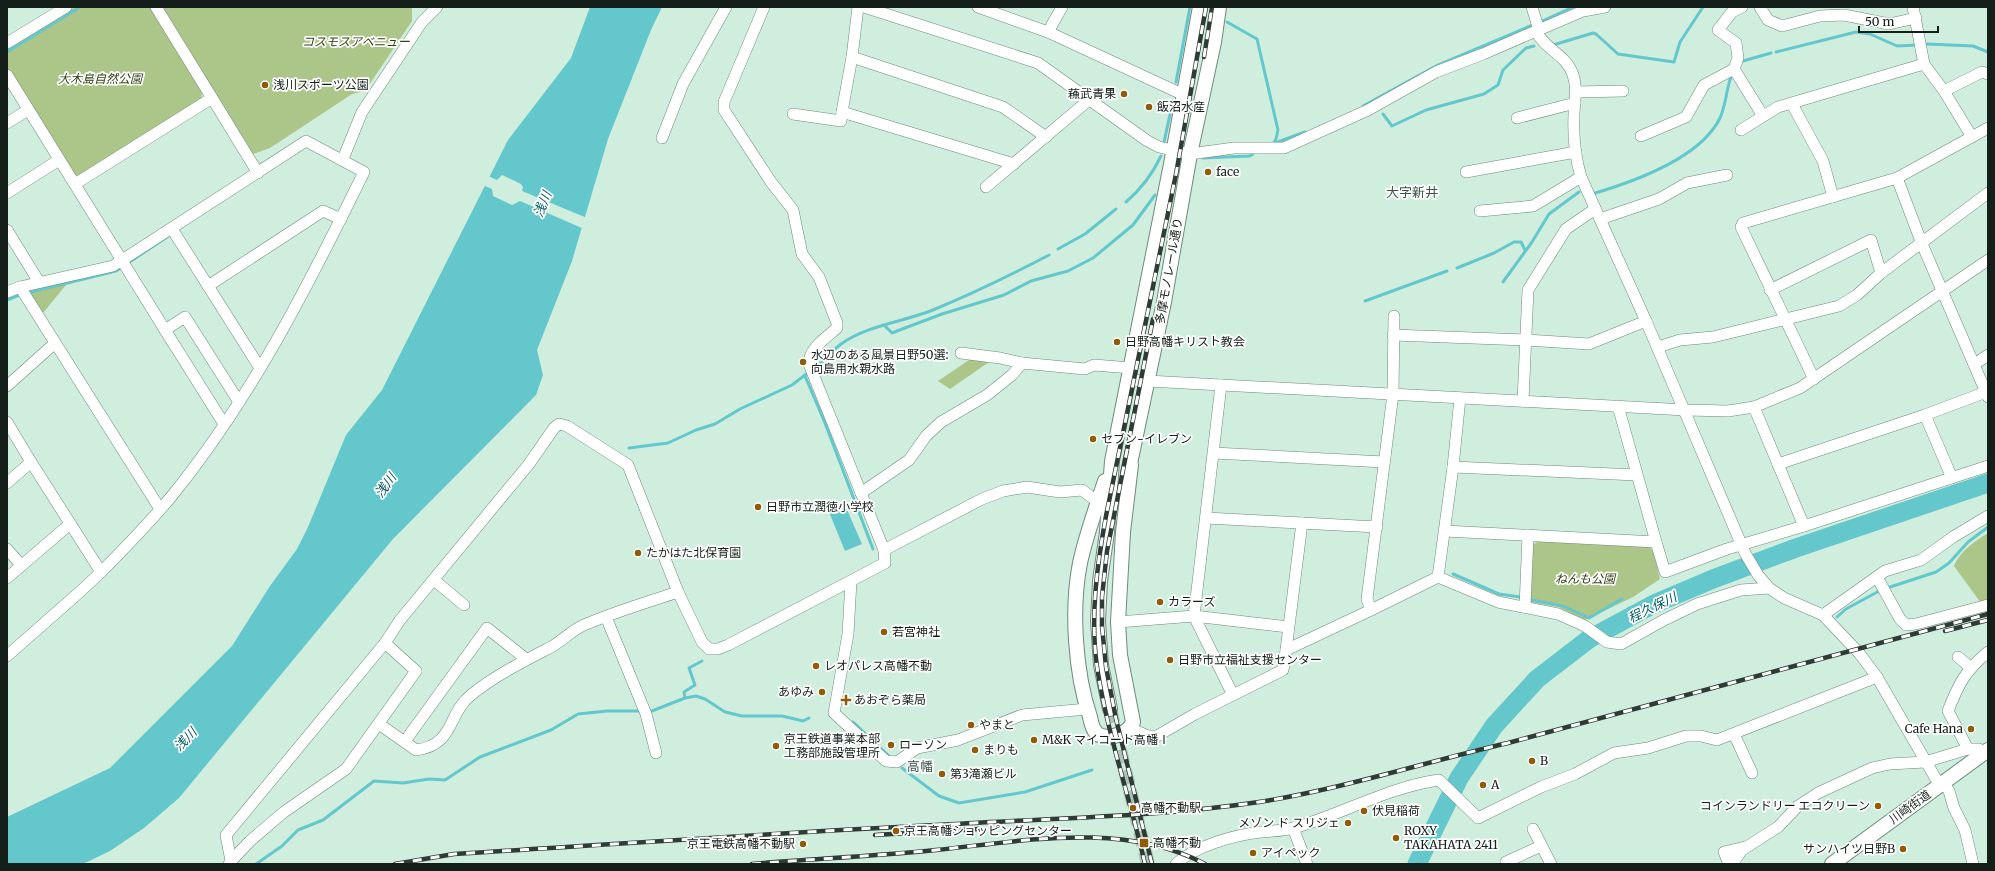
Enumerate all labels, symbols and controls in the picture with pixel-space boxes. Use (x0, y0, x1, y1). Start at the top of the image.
scale bar (1859, 8, 1938, 34)
text: 50 m (1865, 14, 1894, 29)
park label: コスモスアベニュー (302, 34, 411, 49)
park label: 大木島自然公園 (58, 71, 144, 86)
place label: 浅川スポーツ公園 (273, 77, 369, 92)
marker: 浅川スポーツ公園 (260, 80, 270, 90)
place label: 蘓武青果 (1068, 86, 1116, 101)
marker: 蘓武青果 (1119, 89, 1129, 99)
place label: 飯沼水産 (1157, 99, 1205, 114)
marker: 飯沼水産 (1144, 102, 1154, 112)
place label: face (1216, 164, 1239, 179)
marker: face (1203, 167, 1213, 177)
district label: 大字新井 (1386, 184, 1438, 201)
water label: 浅川 (530, 187, 556, 219)
street label: 多摩モノレール通り (1152, 216, 1185, 325)
place label: 日野高幡キリスト教会 (1125, 334, 1245, 349)
marker: 日野高幡キリスト教会 (1112, 337, 1122, 347)
place label: 水辺のある風景日野50選: 向島用水親水路 (811, 347, 949, 376)
marker: 水辺のある風景日野50選: 向島用水親水路 (798, 357, 808, 367)
place label: セブン-イレブン (1101, 431, 1192, 446)
marker: セブン-イレブン (1088, 434, 1098, 444)
water label: 浅川 (371, 468, 401, 501)
place label: 日野市立潤徳小学校 (766, 499, 874, 514)
marker: 日野市立潤徳小学校 (753, 502, 763, 512)
place label: たかはた北保育園 (646, 545, 741, 560)
marker: たかはた北保育園 (633, 548, 643, 558)
park label: ねんも公園 (1555, 571, 1617, 586)
water label: 程久保川 (1625, 588, 1681, 626)
place label: カラーズ (1168, 594, 1215, 609)
marker: カラーズ (1155, 597, 1165, 607)
place label: 若宮神社 (892, 624, 940, 639)
marker: 若宮神社 (879, 627, 889, 637)
place label: 日野市立福祉支援センター (1178, 652, 1322, 667)
marker: 日野市立福祉支援センター (1165, 655, 1175, 665)
place label: レオパレス高幡不動 (824, 658, 932, 673)
marker: レオパレス高幡不動 (811, 661, 821, 671)
place label: あゆみ (778, 684, 814, 699)
marker: あゆみ (817, 687, 827, 697)
place label: あおぞら薬局 (854, 692, 926, 707)
marker: あおぞら薬局 (841, 695, 851, 705)
place label: やまと (979, 717, 1015, 732)
marker: やまと (966, 720, 976, 730)
place label: Cafe Hana (1905, 721, 1964, 736)
water label: 浅川 (170, 723, 202, 755)
marker: Cafe Hana (1966, 724, 1976, 734)
place label: 京王鉄道事業本部 工務部施設管理所 (784, 731, 880, 760)
place label: M&K マイコート高幡Ⅰ (1042, 732, 1170, 747)
marker: M&K マイコート高幡Ⅰ (1029, 735, 1039, 745)
place label: ローソン (899, 737, 947, 752)
marker: ローソン (886, 740, 896, 750)
marker: 京王鉄道事業本部 工務部施設管理所 (771, 741, 781, 751)
place label: まりも (983, 742, 1019, 757)
marker: まりも (970, 745, 980, 755)
place label: B (1540, 753, 1548, 768)
marker: B (1527, 756, 1537, 766)
district label: 高幡 (907, 758, 933, 775)
place label: 第3滝瀬ビル (950, 766, 1017, 781)
marker: 第3滝瀬ビル (937, 769, 947, 779)
place label: A (1490, 777, 1500, 792)
marker: A (1478, 780, 1488, 790)
street label: 川崎街道 (1886, 786, 1934, 827)
place label: コインランドリー エコクリーン (1700, 798, 1870, 813)
place label: 高幡不動駅 (1141, 800, 1201, 815)
marker: コインランドリー エコクリーン (1873, 801, 1883, 811)
marker: 高幡不動駅 (1128, 803, 1138, 813)
place label: 伏見稲荷 (1372, 803, 1420, 818)
marker: 伏見稲荷 (1359, 806, 1369, 816)
place label: メゾン ド スリジェ (1238, 815, 1340, 830)
marker: メゾン ド スリジェ (1343, 818, 1353, 828)
place label: 京王高幡ショッピングセンター (904, 823, 1072, 838)
place label: ROXY TAKAHATA 2411 (1404, 823, 1499, 852)
marker: 京王高幡ショッピングセンター (891, 826, 901, 836)
marker: ROXY TAKAHATA 2411 (1391, 833, 1401, 843)
place label: 高幡不動 (1153, 835, 1201, 850)
place label: 京王電鉄高幡不動駅 (687, 836, 795, 851)
marker: 高幡不動 (1138, 837, 1150, 849)
marker: 京王電鉄高幡不動駅 (798, 839, 808, 849)
place label: サンハイツ日野B (1803, 841, 1895, 856)
marker: サンハイツ日野B (1898, 844, 1908, 854)
place label: アイペック (1261, 845, 1320, 860)
marker: アイペック (1248, 848, 1258, 858)

